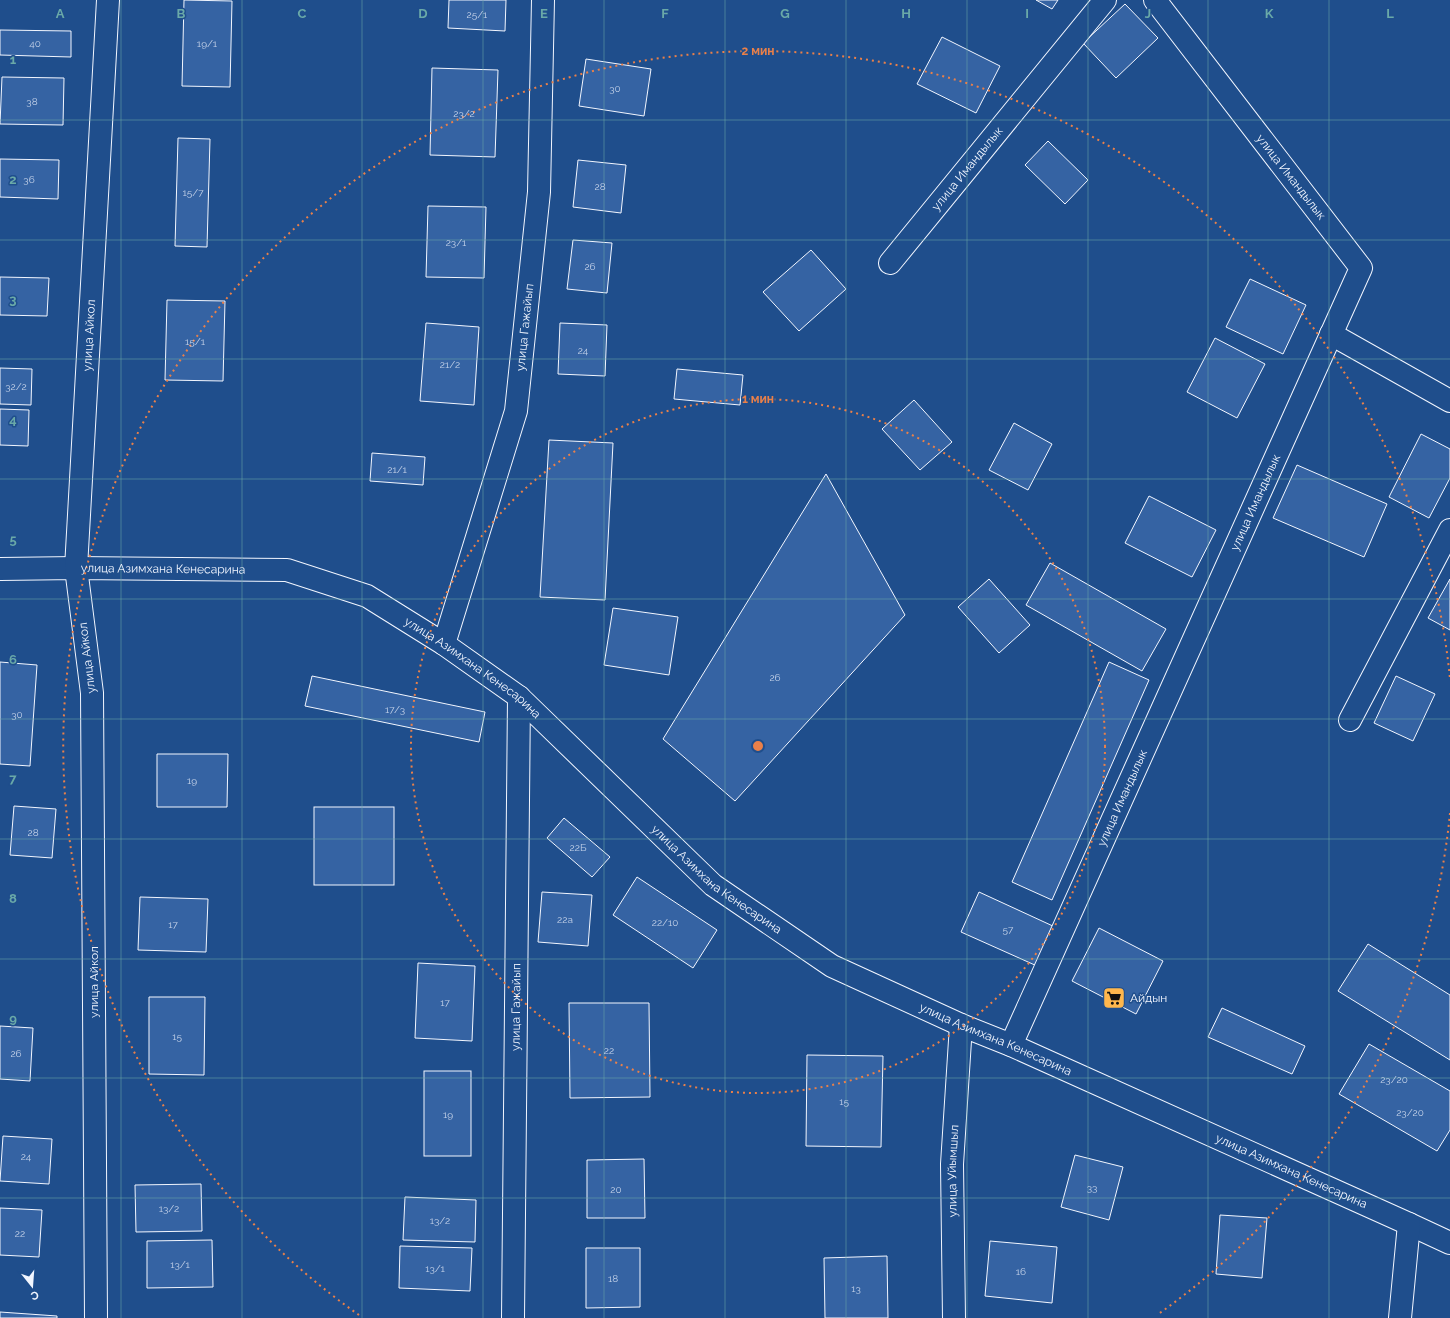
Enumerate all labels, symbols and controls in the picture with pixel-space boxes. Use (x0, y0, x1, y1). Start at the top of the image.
text: A (56, 6, 65, 21)
text: B (177, 6, 186, 21)
text: C (298, 6, 307, 21)
text: D (418, 6, 428, 21)
text: E (540, 6, 548, 21)
text: F (661, 6, 669, 21)
text: G (780, 6, 790, 21)
text: H (901, 6, 911, 21)
text: I (1025, 6, 1029, 21)
text: J (1145, 6, 1151, 21)
text: K (1265, 6, 1274, 21)
text: L (1386, 6, 1394, 21)
house number: 25/1 (467, 9, 488, 20)
house number: 40 (29, 38, 41, 49)
house number: 19/1 (197, 38, 218, 49)
text: 2 мин (741, 44, 775, 58)
text: 1 (10, 52, 17, 67)
house number: 30 (609, 83, 621, 94)
house number: 38 (26, 96, 38, 107)
house number: 23/2 (453, 108, 475, 119)
street label: улица Имандылык (929, 124, 1006, 213)
street label: улица Имандылык (1253, 132, 1329, 222)
text: 2 (9, 172, 17, 187)
house number: 36 (23, 174, 35, 185)
house number: 28 (594, 181, 606, 192)
house number: 15/7 (182, 187, 204, 198)
house number: 23/1 (446, 237, 467, 248)
house number: 26 (584, 261, 596, 272)
street label: улица Гажайып (513, 283, 536, 372)
text: 3 (9, 292, 17, 307)
street label: улица Айкол (80, 299, 98, 372)
house number: 15/1 (185, 336, 206, 347)
house number: 24 (578, 345, 589, 356)
house number: 21/2 (440, 359, 460, 370)
house number: 32/2 (5, 381, 27, 392)
text: 1 мин (742, 392, 774, 406)
text: 4 (9, 412, 17, 427)
street label: улица Имандылык (1228, 452, 1283, 553)
house number: 21/1 (387, 464, 408, 475)
text: 5 (9, 532, 17, 547)
street label: улица Азимхана Кенесарина (81, 561, 245, 577)
street label: улица Азимхана Кенесарина (402, 614, 544, 721)
street label: улица Айкол (76, 622, 98, 694)
text: 6 (9, 652, 17, 667)
house number: 26 (769, 672, 781, 683)
house number: 17/3 (385, 704, 405, 715)
house number: 30 (11, 709, 23, 720)
centre of rings (751, 739, 765, 753)
street label: улица Имандылык (1094, 747, 1150, 848)
text: 7 (9, 771, 17, 786)
house number: 19 (187, 775, 197, 786)
street label: улица Азимхана Кенесарина (648, 822, 784, 937)
house number: 28 (27, 827, 39, 838)
house number: 22Б (570, 842, 587, 853)
text: 8 (9, 891, 17, 906)
house number: 22а (557, 914, 573, 925)
house number: 22/10 (652, 917, 678, 928)
house number: 17 (168, 919, 178, 930)
house number: 57 (1003, 924, 1014, 935)
street label: улица Айкол (87, 946, 101, 1018)
street label: улица Гажайып (509, 963, 523, 1051)
supermarket icon: Айдын (1101, 985, 1127, 1011)
place label: Айдын (1130, 991, 1167, 1005)
house number: 17 (440, 997, 450, 1008)
street label: улица Азимхана Кенесарина (917, 1000, 1074, 1078)
text: 9 (9, 1011, 17, 1026)
house number: 15 (172, 1031, 182, 1042)
house number: 22 (604, 1045, 614, 1056)
house number: 26 (10, 1048, 22, 1059)
house number: 23/20 (1380, 1074, 1408, 1085)
house number: 15 (839, 1096, 849, 1107)
house number: 23/20 (1396, 1107, 1424, 1118)
house number: 19 (443, 1109, 453, 1120)
street label: улица Уйымшыл (945, 1124, 962, 1217)
street label: улица Азимхана Кенесарина (1213, 1131, 1369, 1211)
house number: 24 (21, 1151, 32, 1162)
house number: 33 (1087, 1182, 1097, 1193)
house number: 20 (610, 1184, 622, 1195)
house number: 13/2 (159, 1203, 179, 1214)
house number: 13/2 (430, 1215, 450, 1226)
house number: 22 (15, 1228, 25, 1239)
house number: 13/1 (170, 1259, 191, 1270)
house number: 13/1 (425, 1263, 446, 1274)
north arrow (12, 1266, 52, 1306)
house number: 16 (1016, 1266, 1026, 1277)
house number: 18 (608, 1273, 618, 1284)
house number: 13 (851, 1283, 861, 1294)
text: С (29, 1288, 40, 1303)

